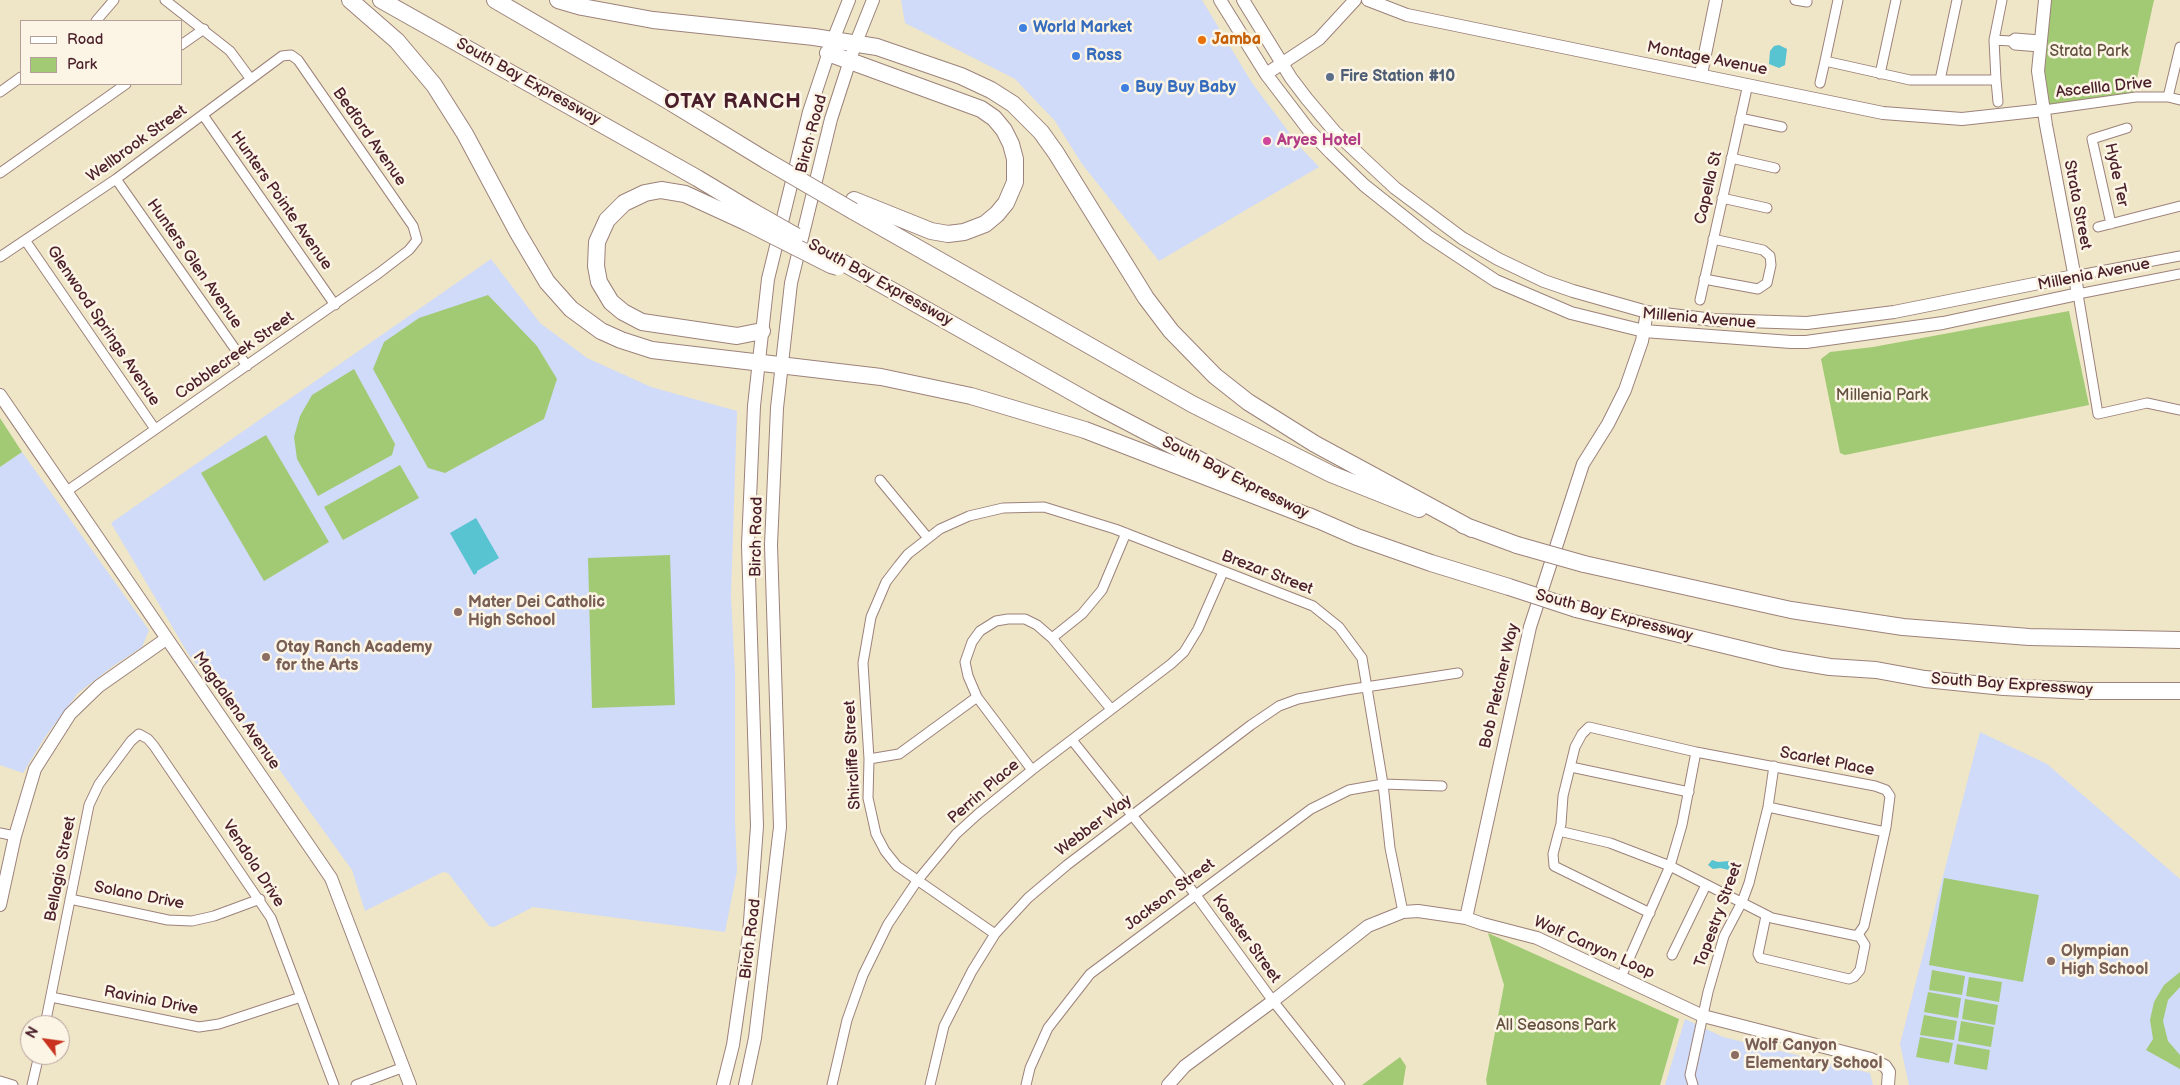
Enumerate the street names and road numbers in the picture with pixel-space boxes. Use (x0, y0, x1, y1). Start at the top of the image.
street label: South Bay Expressway (452, 34, 604, 130)
street label: Montage Avenue (1645, 38, 1769, 80)
street label: Ascellla Drive (2055, 73, 2153, 103)
street label: Bedford Avenue (328, 84, 410, 190)
street label: Birch Road (792, 93, 832, 175)
street label: Wellbrook Street (83, 101, 191, 187)
street label: Hunters Pointe Avenue (226, 128, 336, 274)
street label: Hyde Ter (2100, 141, 2132, 209)
street label: Capella St (1691, 150, 1727, 226)
street label: Strata Street (2059, 159, 2095, 251)
street label: Hunters Glen Avenue (142, 196, 246, 332)
street label: South Bay Expressway (804, 235, 956, 331)
street label: Glenwood Springs Avenue (42, 242, 164, 410)
street label: Millenia Avenue (2036, 255, 2152, 295)
street label: Millenia Avenue (1641, 304, 1757, 334)
street label: Cobblecreek Street (172, 308, 298, 404)
street label: South Bay Expressway (1158, 433, 1312, 523)
street label: Birch Road (747, 497, 767, 577)
street label: Brezar Street (1219, 547, 1315, 599)
street label: South Bay Expressway (1533, 586, 1695, 646)
street label: Bob Pletcher Way (1476, 622, 1524, 750)
street label: Magdalena Avenue (188, 648, 284, 774)
street label: South Bay Expressway (1930, 670, 2094, 700)
street label: Shircliffe Street (841, 700, 865, 810)
street label: Scarlet Place (1778, 743, 1876, 781)
street label: Perrin Place (944, 756, 1024, 828)
street label: Webber Way (1052, 791, 1136, 861)
street label: Bellagio Street (41, 815, 81, 923)
street label: Vendola Drive (218, 817, 288, 911)
street label: Jackson Street (1121, 855, 1219, 935)
street label: Tapestry Street (1691, 860, 1747, 970)
street label: Solano Drive (92, 878, 186, 914)
street label: Koester Street (1207, 891, 1285, 987)
street label: Birch Road (737, 898, 765, 980)
street label: Wolf Canyon Loop (1531, 913, 1657, 983)
street label: Ravinia Drive (102, 982, 200, 1020)

